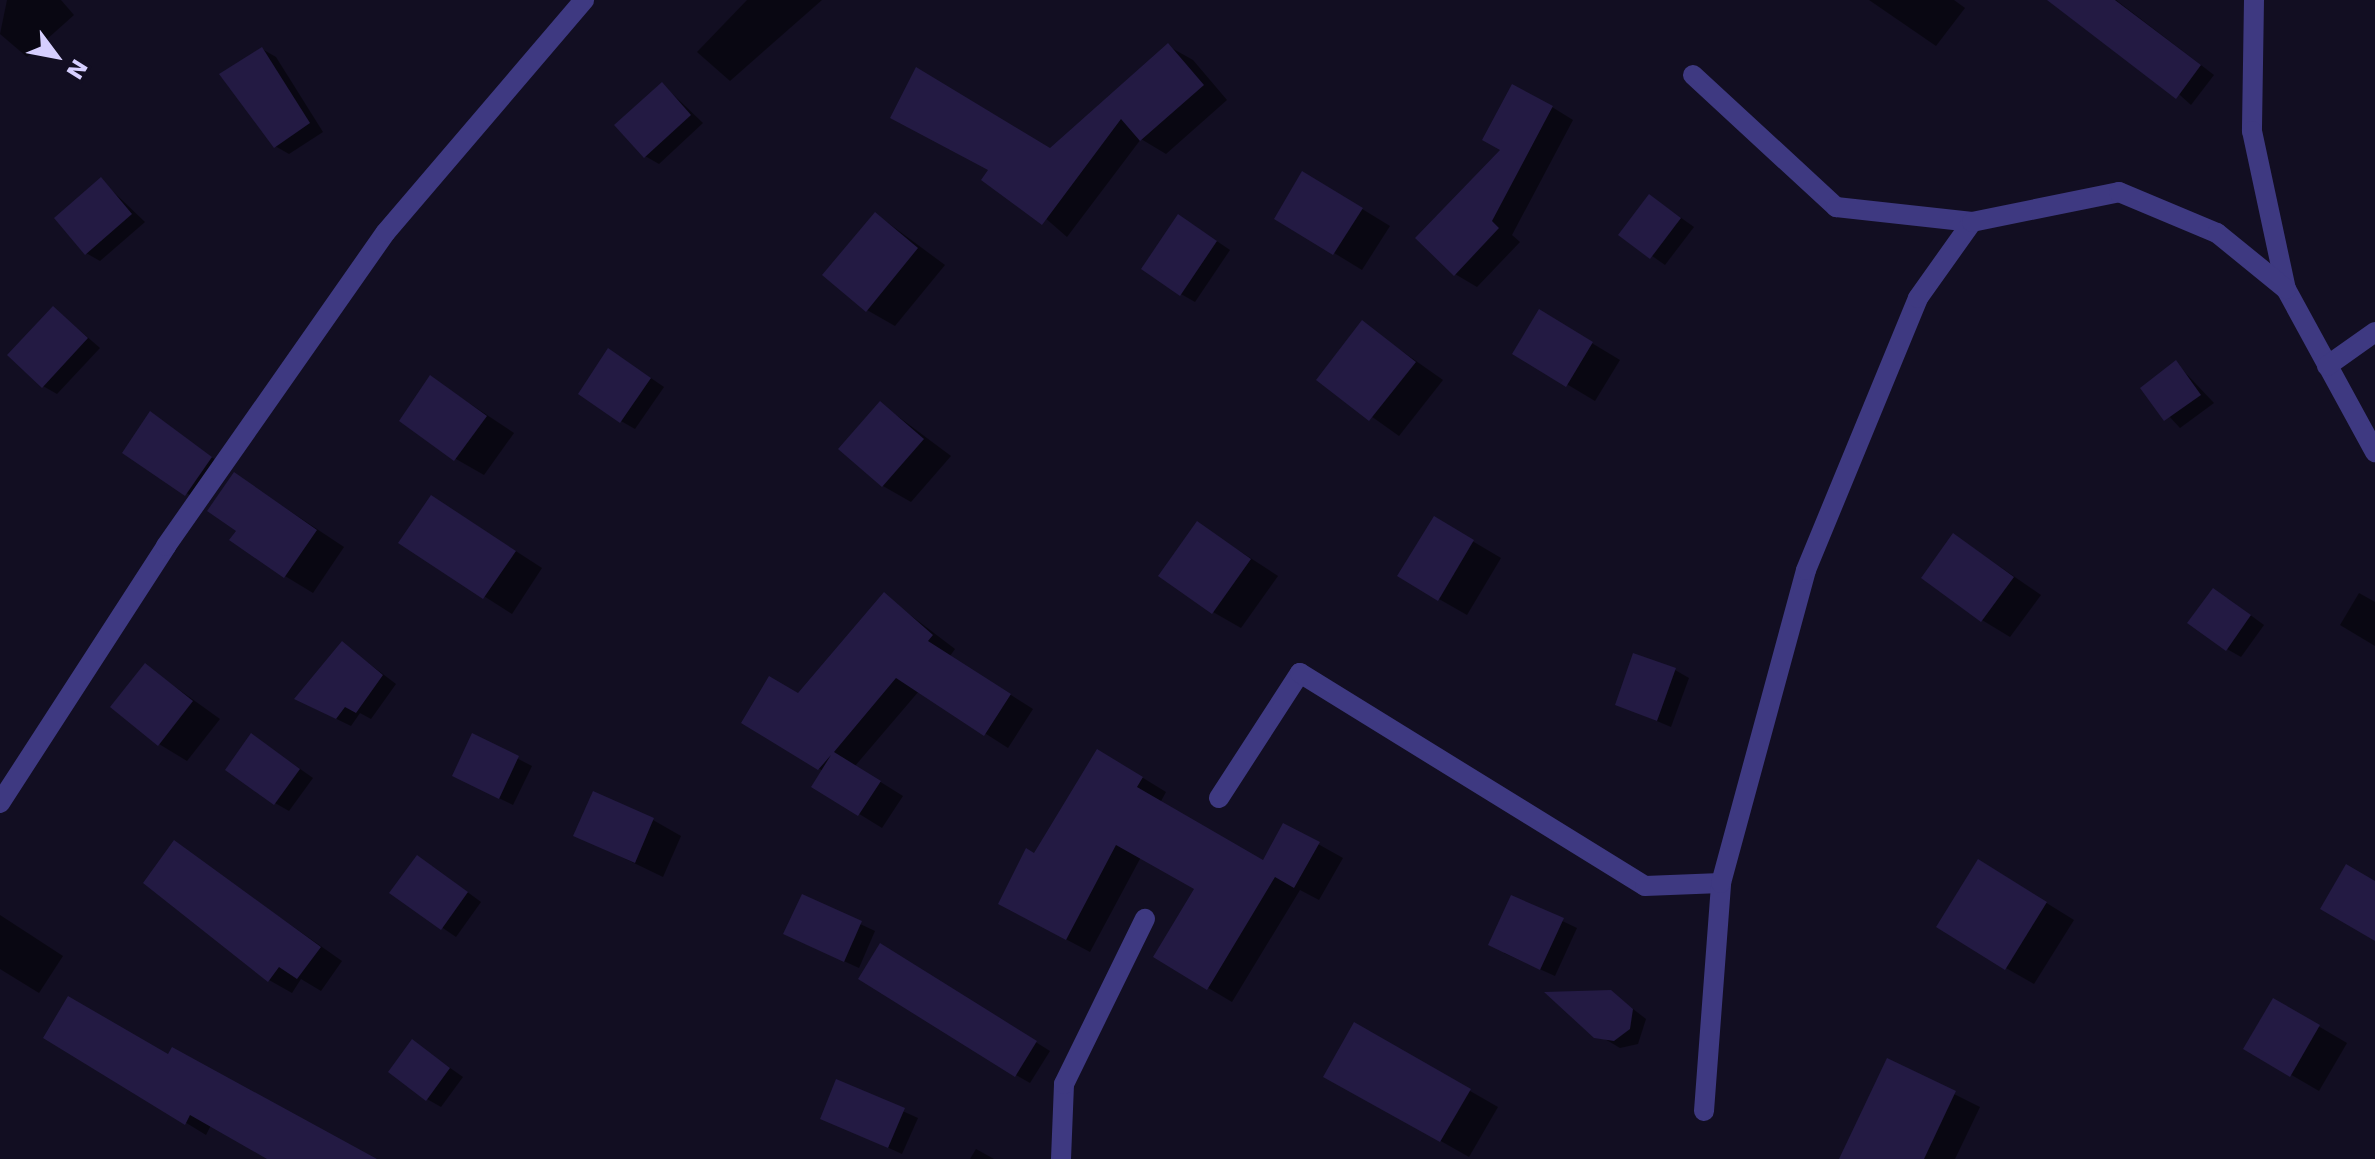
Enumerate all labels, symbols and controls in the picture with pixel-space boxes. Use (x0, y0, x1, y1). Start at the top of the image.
north arrow (16, 16, 96, 96)
text: N (61, 55, 92, 83)

